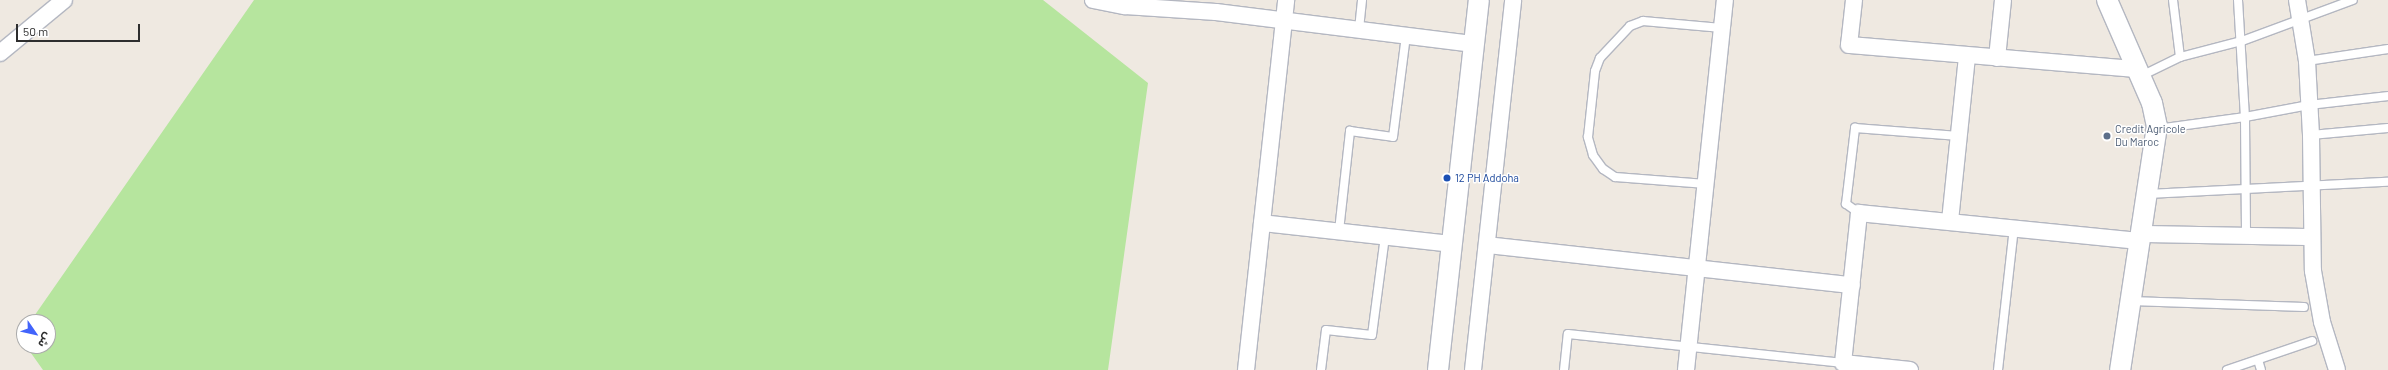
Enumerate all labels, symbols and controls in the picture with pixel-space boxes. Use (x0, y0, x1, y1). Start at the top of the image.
scale bar (18, 16, 142, 42)
text: 50 m (23, 24, 48, 38)
place label: Credit Agricole Du Maroc (2115, 123, 2186, 149)
marker: Credit Agricole Du Maroc (2102, 131, 2112, 141)
place label: 12 PH Addoha (1455, 171, 1519, 185)
marker: 12 PH Addoha (1442, 173, 1452, 183)
north arrow (16, 314, 56, 354)
text: ش (36, 331, 55, 350)

